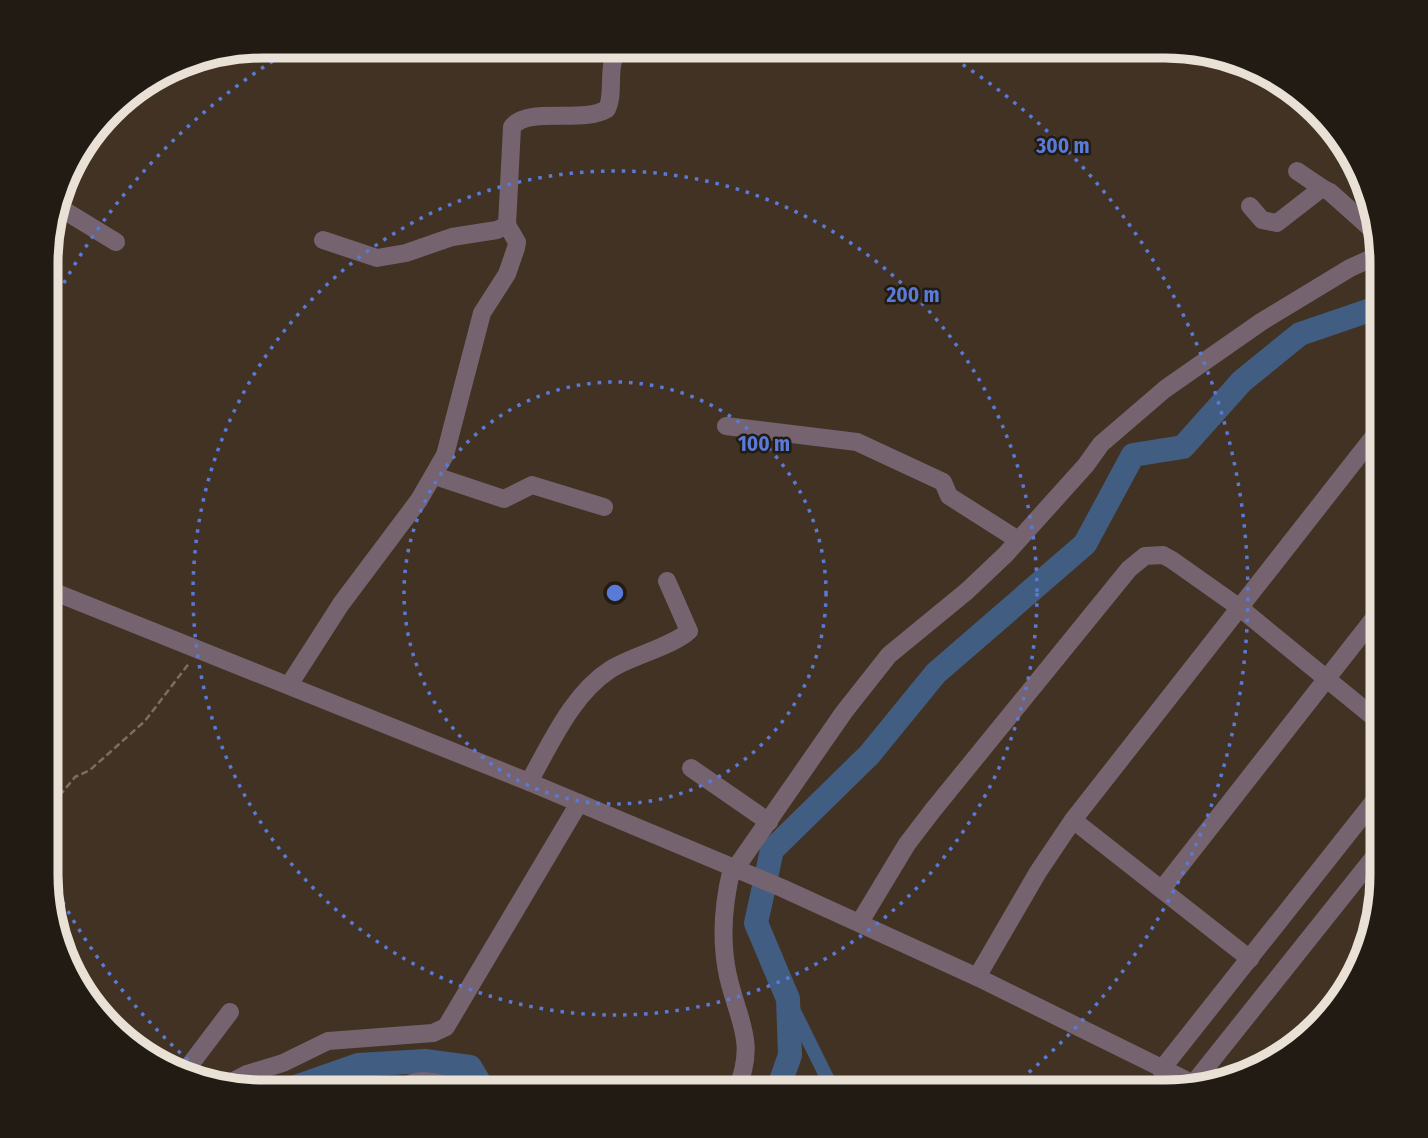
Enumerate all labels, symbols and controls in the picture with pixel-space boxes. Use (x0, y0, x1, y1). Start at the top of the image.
text: 300 m (1035, 133, 1090, 159)
text: 200 m (885, 282, 940, 308)
text: 100 m (738, 431, 790, 457)
centre of rings (603, 581, 627, 605)

